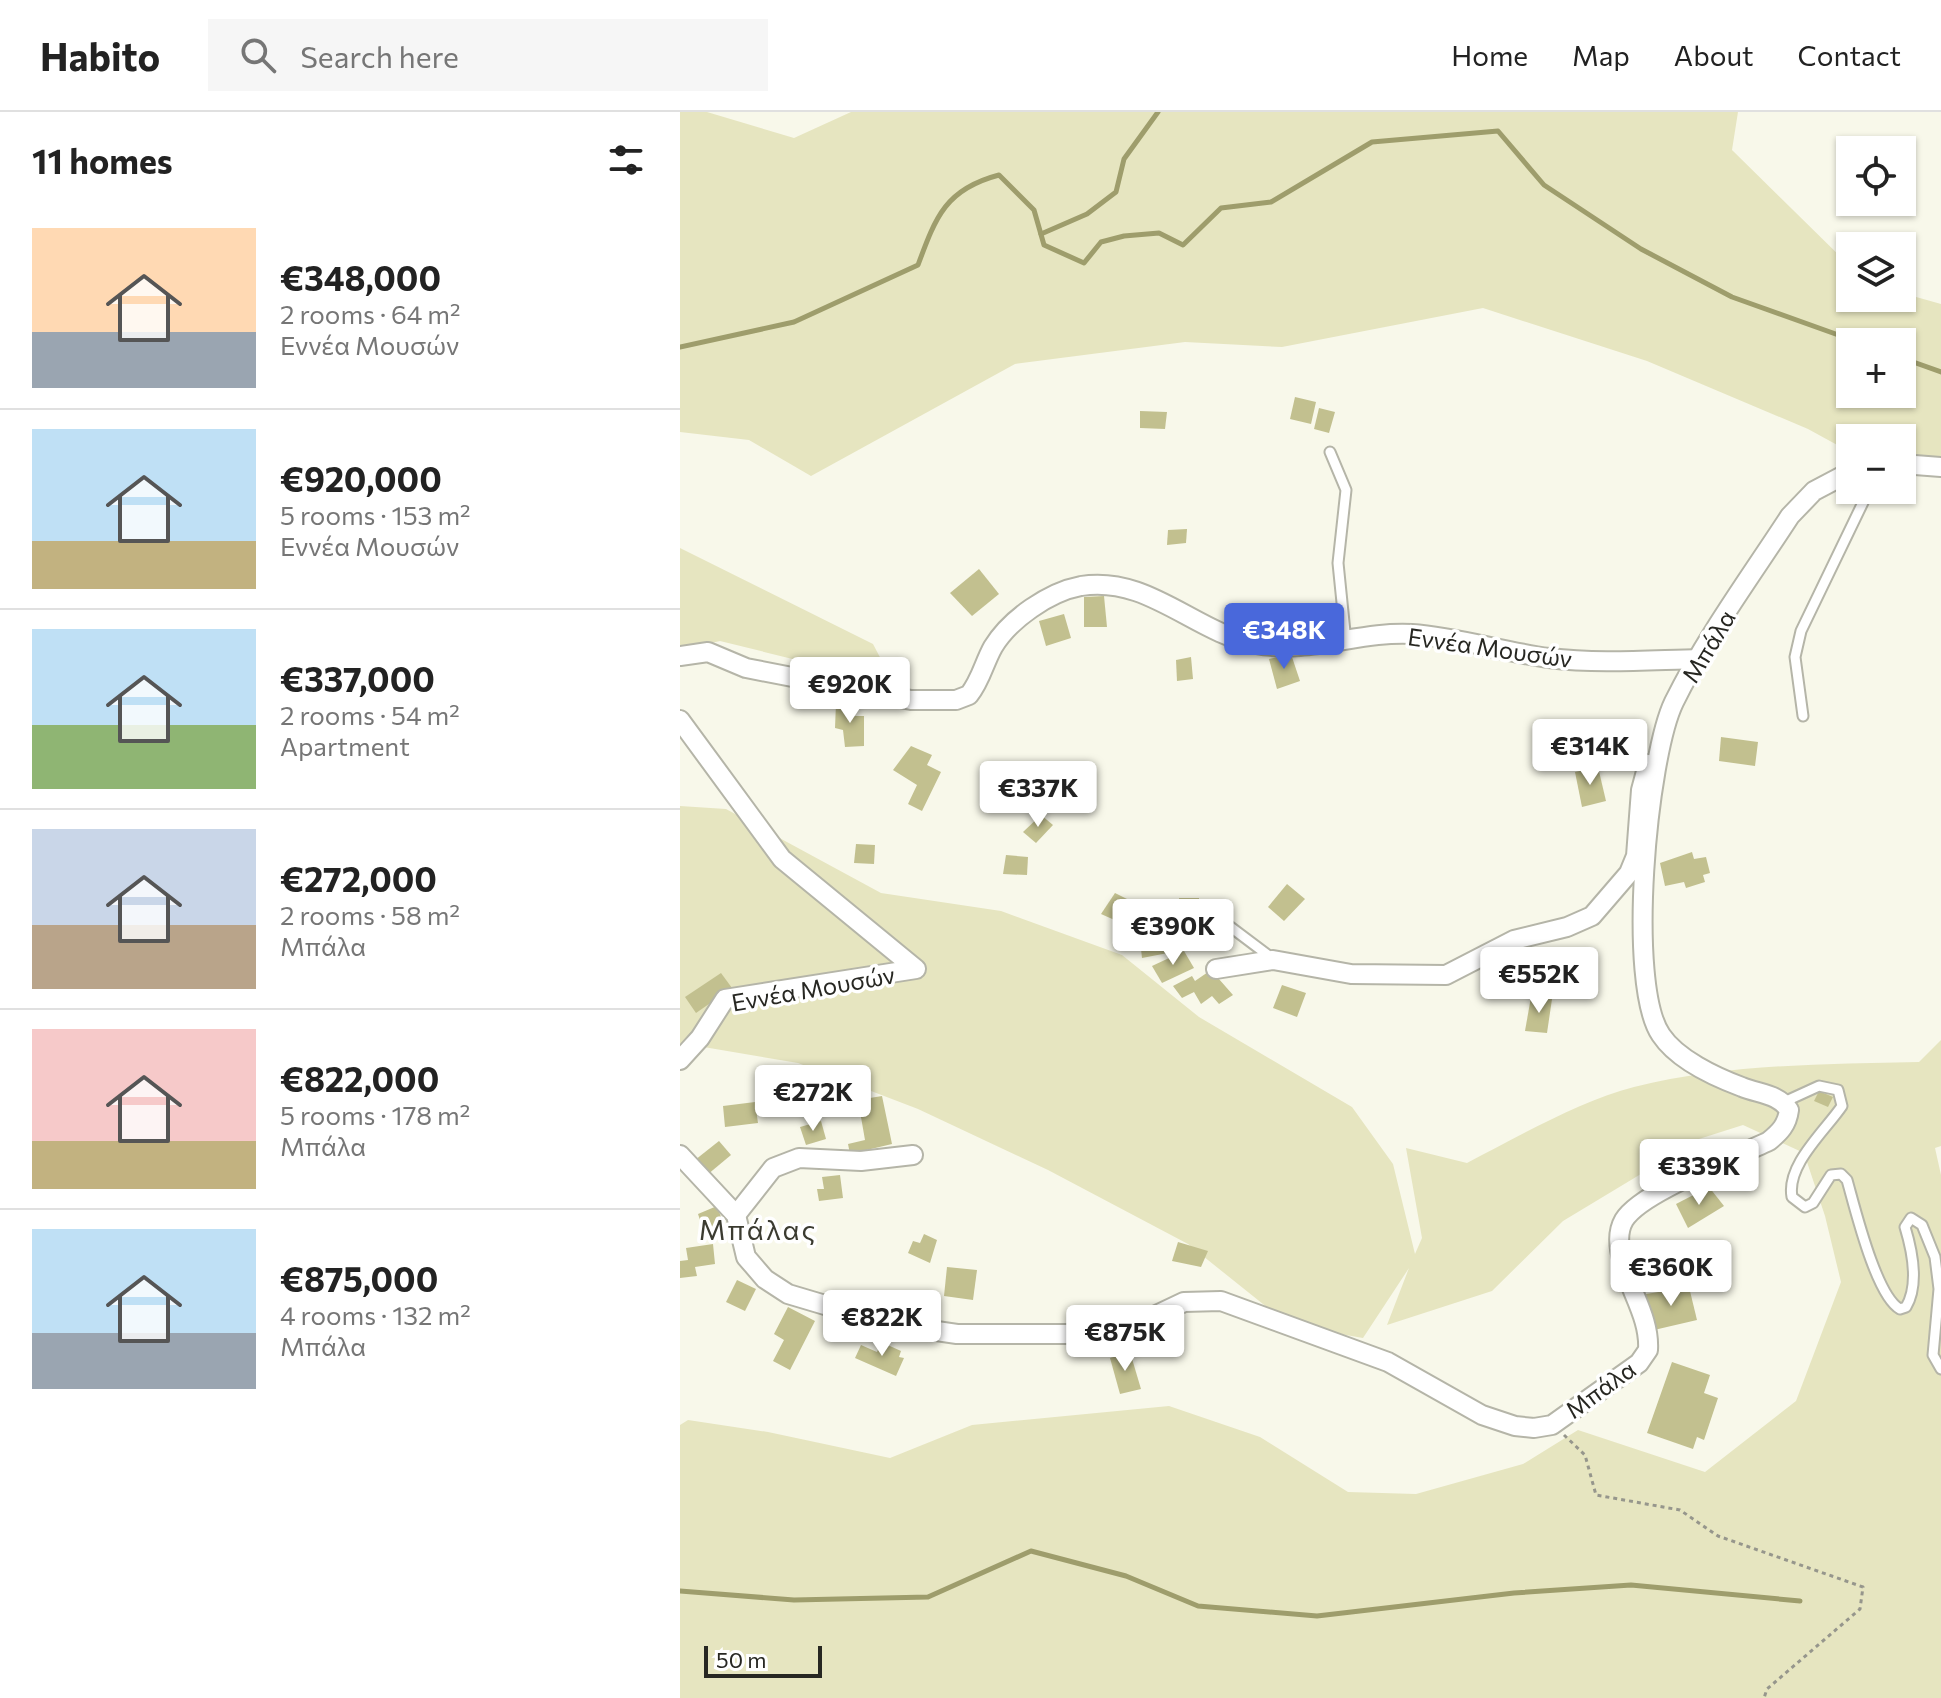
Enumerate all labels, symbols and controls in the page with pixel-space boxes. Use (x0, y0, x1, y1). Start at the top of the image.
search box (208, 19, 768, 91)
text: Habito (40, 32, 160, 79)
icon: search (236, 33, 280, 77)
text: Search here (300, 37, 459, 74)
text: Home (1451, 38, 1528, 72)
text: Map (1572, 38, 1630, 72)
text: About (1674, 38, 1754, 72)
text: Contact (1798, 38, 1901, 72)
map controls (1836, 136, 1916, 504)
button: locate (1836, 136, 1916, 216)
icon: filters (604, 138, 648, 182)
text: 11 homes (32, 139, 173, 181)
button: layers (1836, 232, 1916, 312)
text: €348,000 (280, 256, 441, 298)
icon: home (96, 260, 192, 356)
text: 2 rooms · 64 m² (280, 298, 461, 329)
button: + (1836, 328, 1916, 408)
text: Εννέα Μουσών (280, 329, 459, 360)
button: − (1836, 424, 1916, 504)
text: €920,000 (280, 457, 442, 499)
icon: home (96, 461, 192, 557)
text: 5 rooms · 153 m² (280, 499, 471, 530)
text: Εννέα Μουσών (280, 530, 459, 561)
pin: €348K (1228, 603, 1340, 671)
street label: Μπάλα (1675, 604, 1741, 688)
text: €348K (1242, 613, 1326, 644)
street label: Εννέα Μουσών (1406, 621, 1574, 673)
text: €337,000 (280, 657, 435, 699)
pin: €920K (794, 657, 906, 725)
icon: home (96, 661, 192, 757)
text: €920K (808, 667, 892, 698)
text: 2 rooms · 54 m² (280, 699, 460, 730)
pin: €314K (1534, 719, 1646, 787)
text: €314K (1550, 729, 1630, 760)
text: Apartment (280, 730, 410, 761)
pin: €337K (982, 761, 1094, 829)
text: €337K (998, 771, 1078, 802)
text: €272,000 (280, 857, 437, 899)
icon: home (96, 861, 192, 957)
text: 2 rooms · 58 m² (280, 899, 460, 930)
pin: €390K (1117, 899, 1229, 967)
text: €390K (1131, 909, 1215, 940)
text: Μπάλα (280, 930, 366, 961)
pin: €552K (1483, 947, 1595, 1015)
text: €552K (1498, 957, 1580, 988)
street label: Εννέα Μουσών (729, 959, 897, 1017)
text: €822,000 (280, 1057, 439, 1099)
icon: home (96, 1061, 192, 1157)
pin: €272K (757, 1065, 869, 1133)
text: €272K (773, 1075, 853, 1106)
text: 5 rooms · 178 m² (280, 1099, 470, 1130)
text: Μπάλα (280, 1130, 366, 1161)
pin: €339K (1643, 1139, 1755, 1207)
text: €339K (1658, 1149, 1740, 1180)
district label: Μπάλας (699, 1212, 817, 1246)
pin: €360K (1615, 1240, 1727, 1308)
text: €360K (1629, 1250, 1713, 1281)
text: €875,000 (280, 1257, 438, 1299)
icon: home (96, 1261, 192, 1357)
pin: €822K (826, 1290, 938, 1358)
text: 4 rooms · 132 m² (280, 1299, 471, 1330)
text: €822K (841, 1300, 923, 1331)
pin: €875K (1069, 1305, 1181, 1373)
text: €875K (1084, 1315, 1166, 1346)
text: Μπάλα (280, 1330, 366, 1361)
street label: Μπάλα (1559, 1354, 1641, 1424)
scale bar (704, 1642, 822, 1678)
text: 50 m (716, 1646, 766, 1673)

